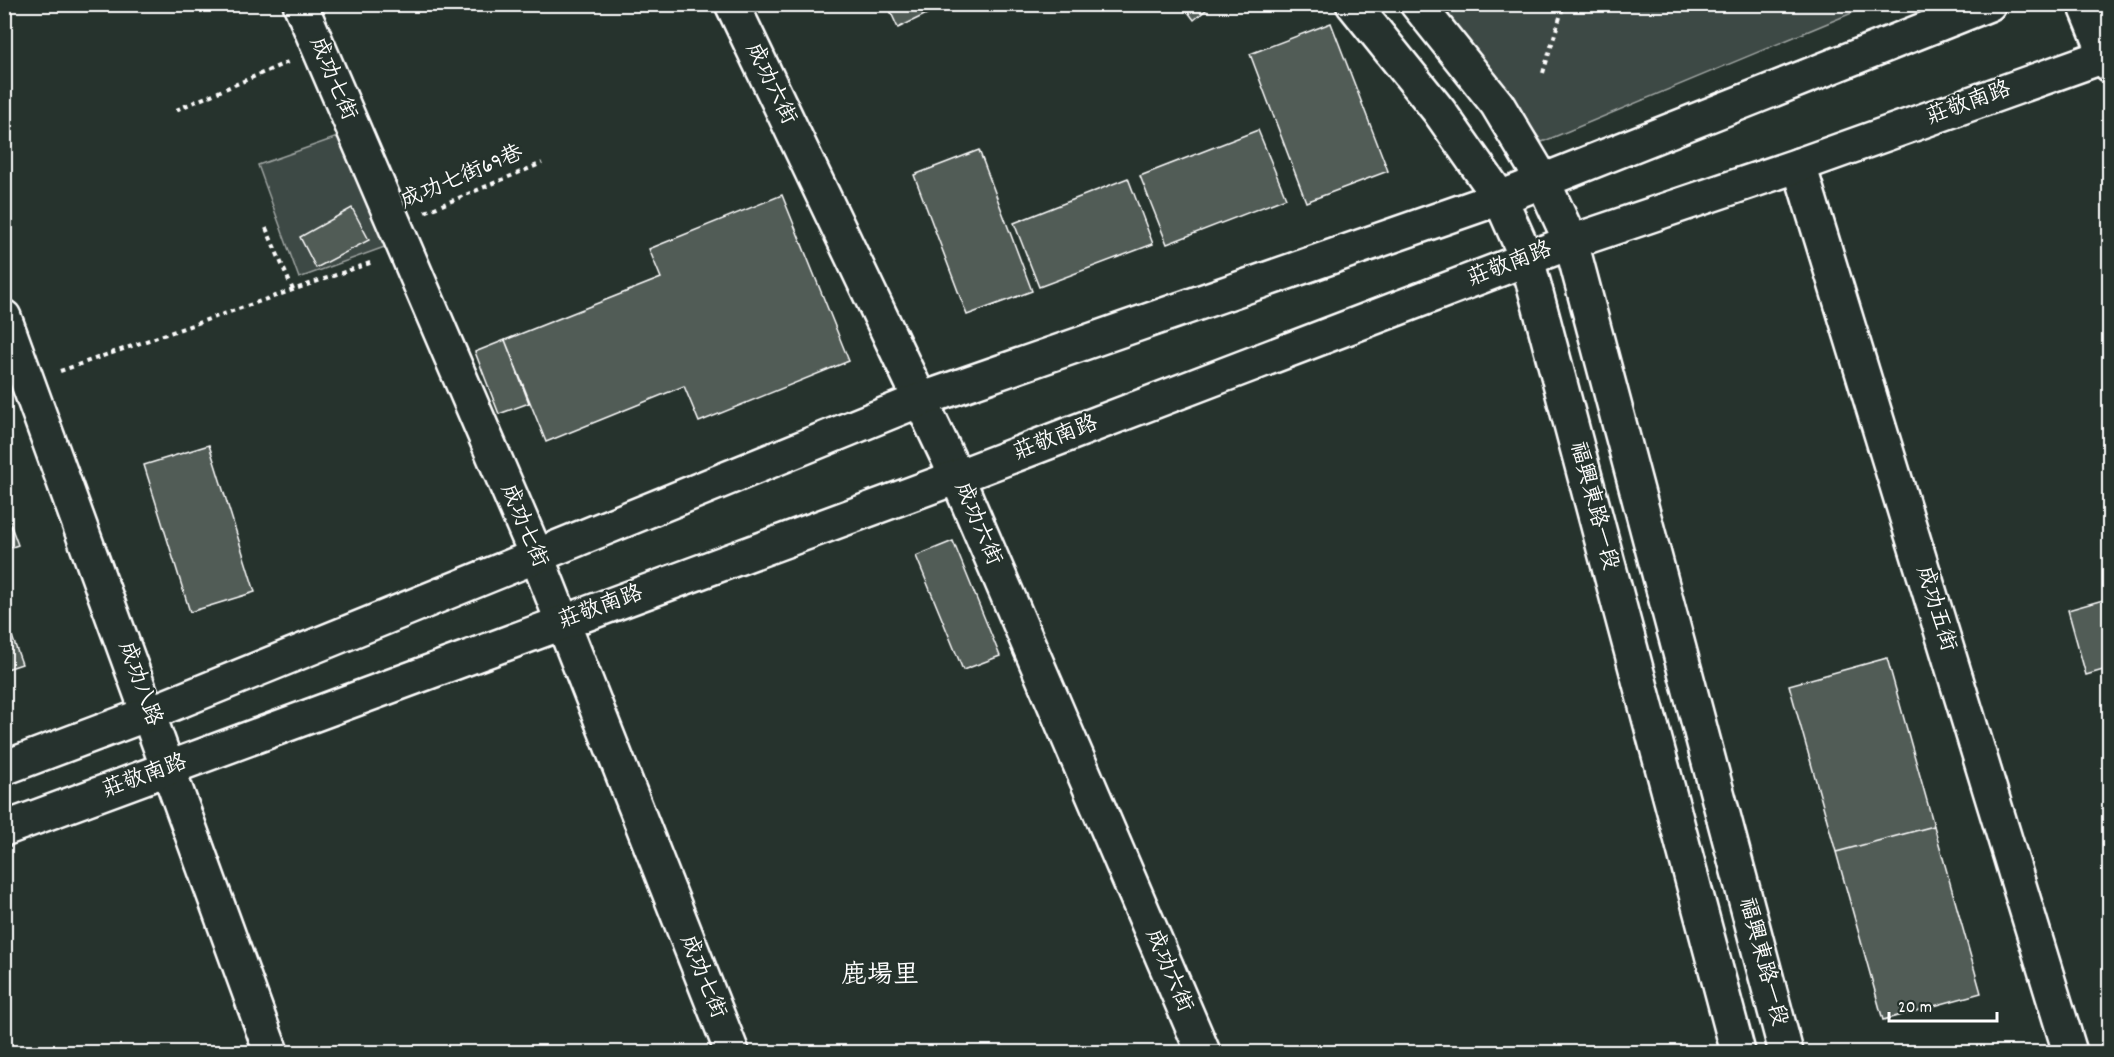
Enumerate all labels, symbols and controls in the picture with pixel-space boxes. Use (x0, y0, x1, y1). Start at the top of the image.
street label: 成功七街 (301, 32, 363, 126)
street label: 成功六街 (737, 38, 803, 130)
street label: 莊敬南路 (1922, 74, 2016, 134)
street label: 成功七街69巷 (396, 138, 528, 218)
street label: 莊敬南路 (1463, 235, 1557, 295)
street label: 莊敬南路 (1009, 409, 1103, 469)
street label: 福興東路一段 (1561, 438, 1625, 574)
street label: 成功六街 (946, 477, 1008, 571)
street label: 成功七街 (492, 479, 554, 573)
street label: 成功五街 (1907, 562, 1963, 656)
street label: 莊敬南路 (554, 578, 648, 638)
street label: 成功八路 (109, 637, 169, 731)
street label: 莊敬南路 (98, 747, 192, 807)
street label: 福興東路一段 (1730, 894, 1794, 1030)
street label: 成功六街 (1137, 924, 1199, 1018)
street label: 成功七街 (671, 930, 733, 1024)
district label: 鹿場里 (841, 958, 919, 995)
scale bar (1889, 985, 1997, 1023)
text: 20 m (1898, 996, 1932, 1021)

